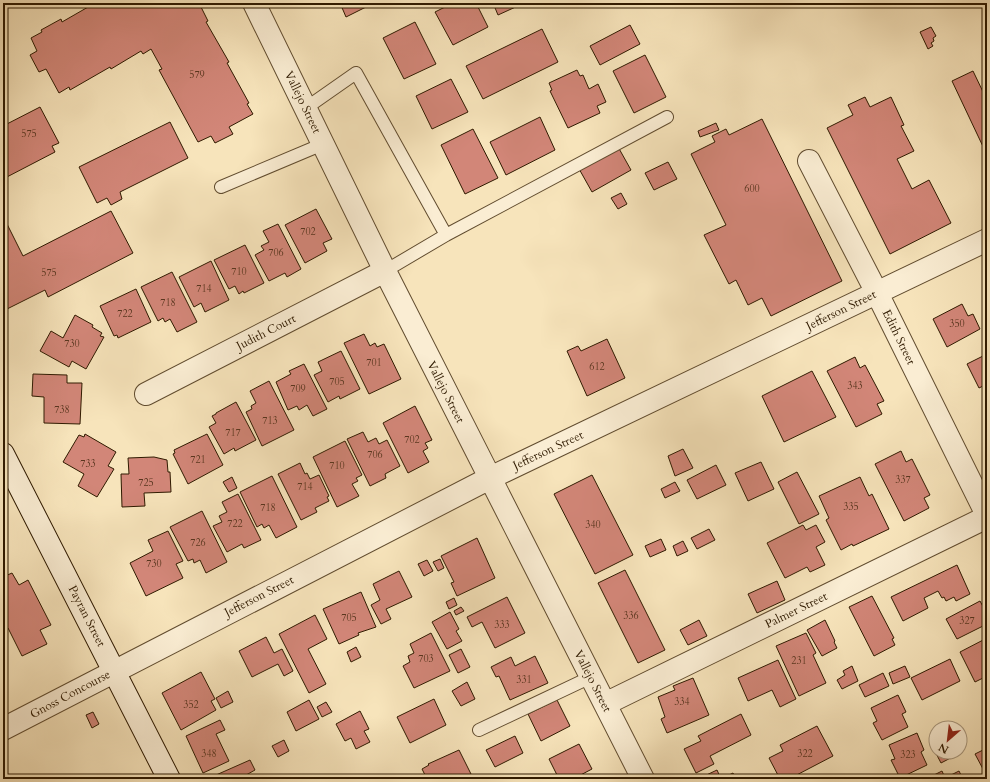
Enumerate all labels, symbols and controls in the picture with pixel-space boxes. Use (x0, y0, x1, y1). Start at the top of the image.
house number: 579 (189, 68, 205, 82)
street label: Vallejo Street (281, 68, 325, 136)
house number: 575 (21, 127, 37, 141)
house number: 600 (744, 182, 760, 196)
house number: 702 (300, 225, 316, 239)
house number: 706 (268, 246, 284, 260)
house number: 710 (231, 265, 247, 279)
house number: 575 (41, 266, 57, 280)
house number: 714 (196, 282, 212, 296)
street label: Jefferson Street (802, 286, 879, 335)
house number: 718 (160, 296, 176, 310)
house number: 722 (117, 307, 133, 321)
street label: Edith Street (879, 307, 919, 367)
street label: Judith Court (232, 310, 299, 355)
house number: 350 (949, 317, 965, 331)
house number: 730 (64, 337, 80, 351)
house number: 701 (366, 356, 382, 370)
street label: Vallejo Street (424, 358, 469, 426)
house number: 612 (589, 360, 605, 374)
house number: 705 (329, 375, 345, 389)
house number: 343 (847, 379, 863, 393)
house number: 709 (290, 382, 306, 396)
house number: 738 (54, 403, 70, 417)
house number: 713 (262, 414, 278, 428)
house number: 717 (225, 426, 241, 440)
street label: Jefferson Street (508, 427, 586, 474)
house number: 702 (404, 433, 420, 447)
house number: 706 (367, 448, 383, 462)
house number: 721 (190, 453, 206, 467)
house number: 733 (80, 457, 96, 471)
house number: 710 (329, 459, 345, 473)
house number: 337 (895, 473, 911, 487)
house number: 725 (138, 476, 154, 490)
house number: 714 (297, 480, 313, 494)
house number: 335 (843, 500, 859, 514)
house number: 718 (260, 501, 276, 515)
house number: 722 (227, 517, 243, 531)
house number: 340 (585, 518, 601, 532)
house number: 726 (190, 536, 206, 550)
house number: 730 (146, 557, 162, 571)
street label: Jefferson Street (220, 572, 297, 621)
street label: Payran Street (65, 582, 109, 650)
street label: Palmer Street (762, 588, 830, 632)
house number: 336 (623, 609, 639, 623)
house number: 705 (341, 611, 357, 625)
house number: 327 (959, 614, 975, 628)
house number: 333 (494, 618, 510, 632)
street label: Vallejo Street (571, 647, 616, 715)
house number: 703 (418, 652, 434, 666)
house number: 231 (791, 654, 807, 668)
street label: Gnoss Concourse (27, 666, 113, 722)
house number: 331 (516, 673, 532, 687)
house number: 334 (674, 695, 690, 709)
house number: 352 (183, 698, 199, 712)
north arrow (928, 720, 968, 760)
text: N (935, 739, 951, 757)
house number: 348 (201, 747, 217, 761)
house number: 322 (797, 747, 813, 761)
house number: 323 (900, 748, 916, 762)

